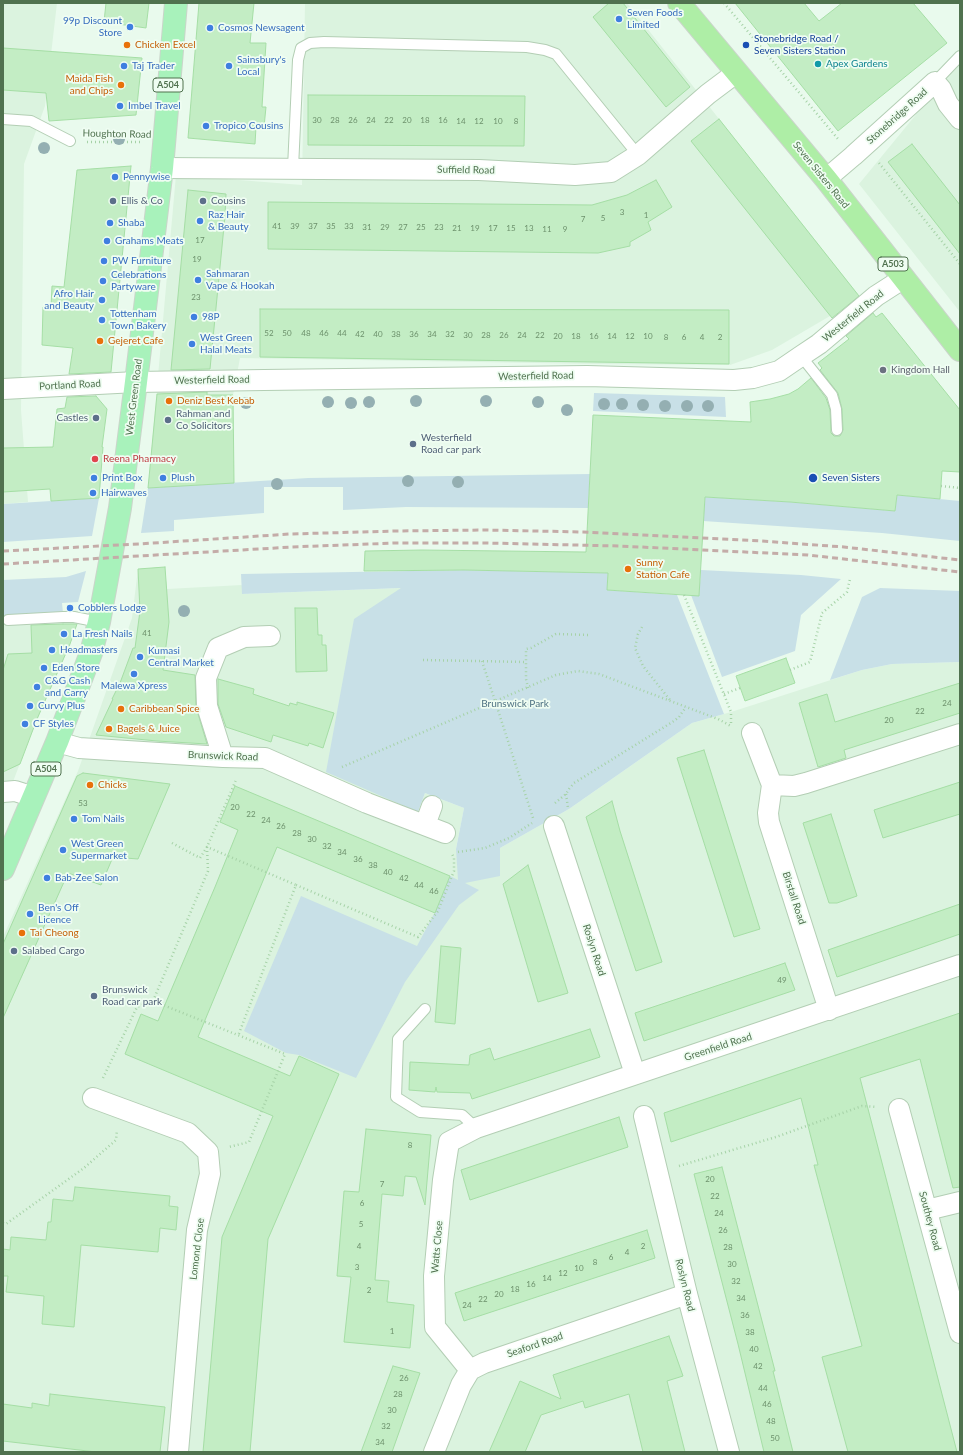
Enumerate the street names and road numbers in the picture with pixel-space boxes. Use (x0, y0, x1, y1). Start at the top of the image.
road number: A504 (153, 78, 183, 92)
street label: Stonebridge Road (864, 86, 930, 146)
street label: Houghton Road (82, 127, 152, 141)
street label: Seven Sisters Road (790, 139, 852, 211)
street label: Suffield Road (437, 163, 495, 177)
road number: A503 (878, 257, 908, 271)
street label: Westerfield Road (820, 288, 886, 344)
street label: West Green Road (123, 358, 145, 436)
street label: Westerfield Road (498, 369, 574, 383)
street label: Westerfield Road (174, 373, 250, 387)
street label: Portland Road (39, 377, 101, 393)
street label: Brunswick Road (188, 749, 258, 763)
road number: A504 (31, 762, 61, 776)
street label: Birstall Road (780, 870, 808, 926)
street label: Roslyn Road (580, 923, 608, 977)
street label: Greenfield Road (683, 1030, 753, 1064)
street label: Southey Road (916, 1190, 944, 1252)
street label: Lomond Close (187, 1217, 207, 1281)
street label: Watts Close (429, 1220, 445, 1274)
street label: Roslyn Road (673, 1257, 697, 1313)
street label: Seaford Road (505, 1330, 565, 1360)

